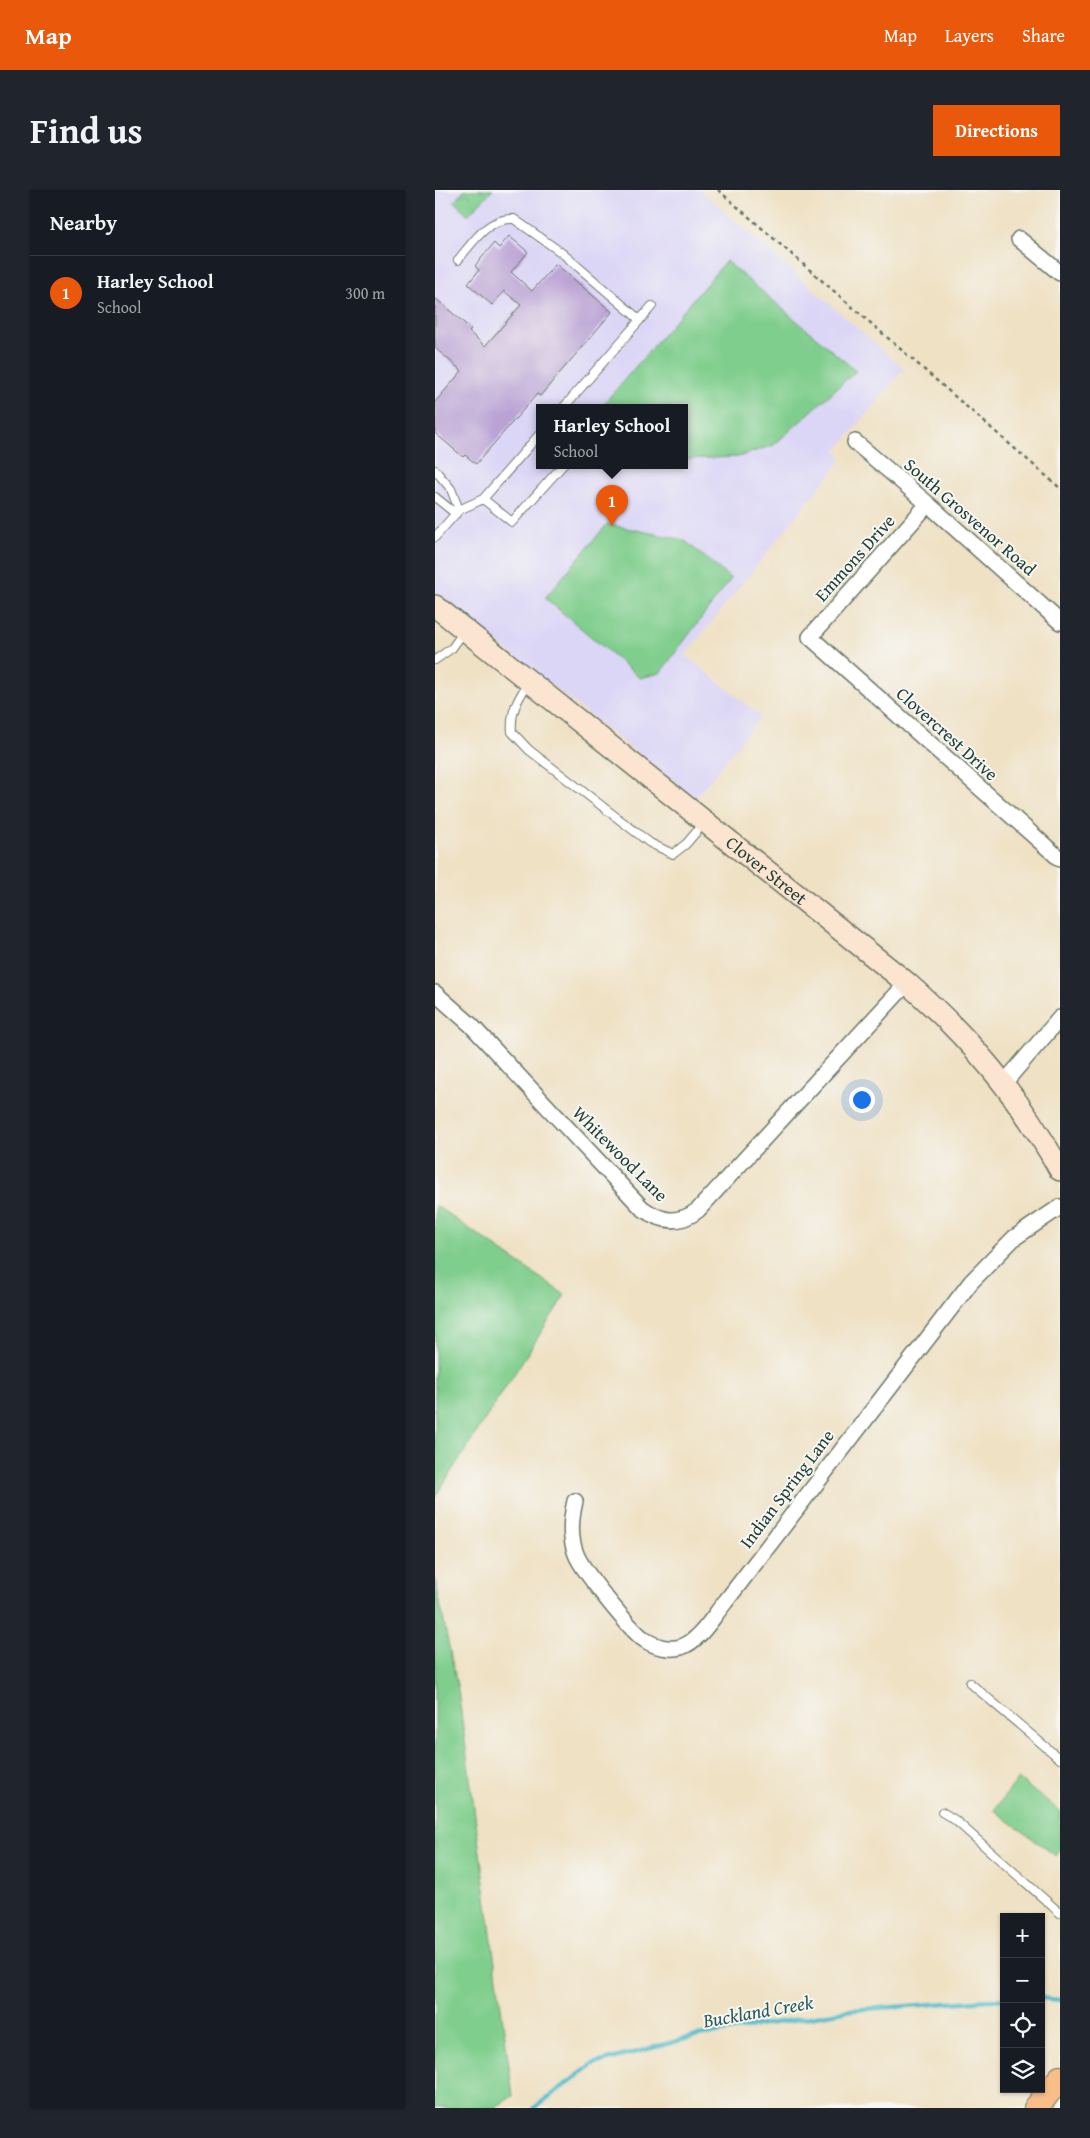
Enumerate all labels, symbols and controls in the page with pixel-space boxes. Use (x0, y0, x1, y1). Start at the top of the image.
text: Map (25, 18, 72, 53)
text: Map (884, 22, 917, 49)
text: Layers (945, 22, 994, 49)
text: Share (1022, 22, 1065, 49)
text: Find us (30, 105, 143, 156)
button: Directions (933, 105, 1060, 156)
text: Nearby (50, 207, 117, 238)
text: Harley School (97, 267, 214, 295)
text: 1 (62, 281, 70, 305)
text: 300 m (345, 281, 385, 305)
text: School (97, 295, 141, 319)
popup (536, 404, 688, 469)
text: Harley School (554, 411, 670, 439)
text: School (554, 439, 598, 463)
street label: South Grosvenor Road (898, 451, 1043, 582)
pin: 1 (596, 485, 628, 526)
street label: Emmons Drive (808, 508, 901, 607)
street label: Clovercrest Drive (890, 680, 1004, 787)
street label: Clover Street (720, 829, 814, 912)
your location (849, 1087, 875, 1113)
street label: Whitewood Lane (566, 1100, 674, 1208)
street label: Indian Spring Lane (733, 1424, 840, 1554)
map controls (1000, 1913, 1045, 2093)
button: + (1000, 1913, 1045, 1958)
button: − (1000, 1958, 1045, 2003)
water label: Buckland Creek (700, 1987, 816, 2035)
button: locate (1000, 2003, 1045, 2048)
button: layers (1000, 2048, 1045, 2093)

